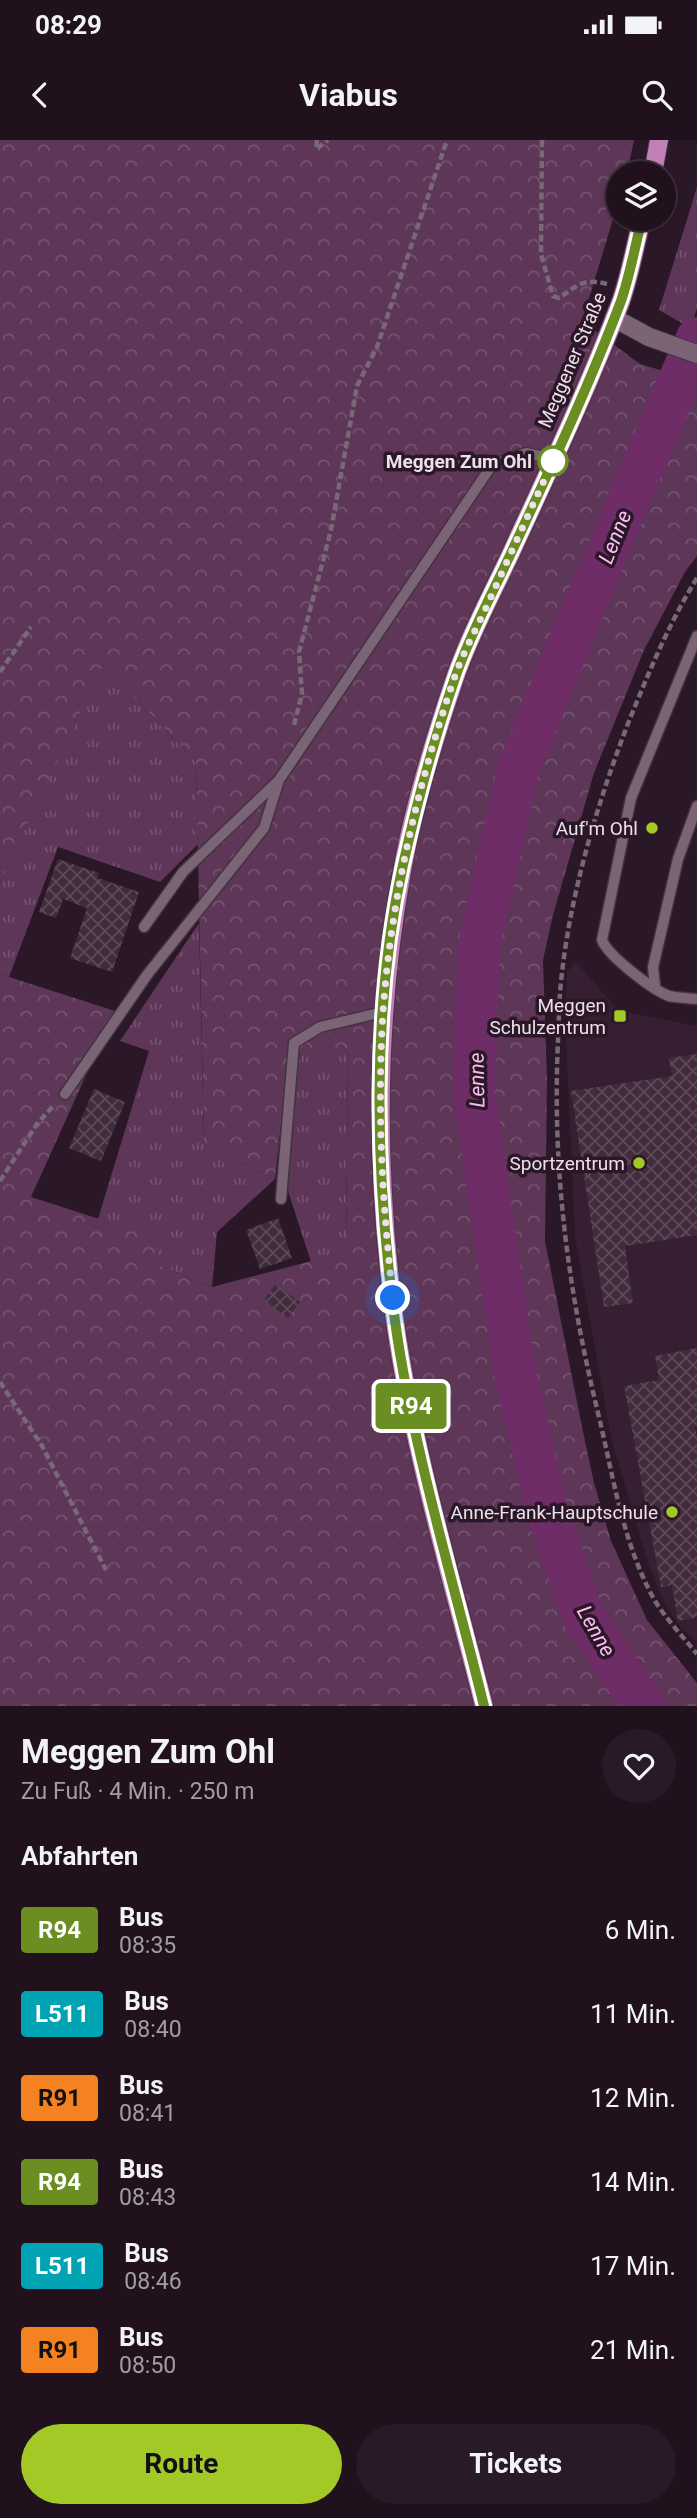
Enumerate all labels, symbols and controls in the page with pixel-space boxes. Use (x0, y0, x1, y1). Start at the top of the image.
text: 08:29 (35, 10, 102, 40)
icon: back (21, 76, 59, 114)
text: Viabus (299, 76, 398, 114)
icon: search (638, 76, 676, 114)
map controls (606, 161, 676, 231)
button: layers (606, 161, 676, 231)
street label: Meggener Straße (533, 289, 611, 431)
marker: Meggen Zum Ohl (538, 446, 568, 476)
place label: Meggen Zum Ohl (386, 450, 532, 473)
water label: Lenne (594, 507, 637, 567)
place label: Auf'm Ohl (556, 817, 638, 840)
marker: Auf'm Ohl (644, 820, 660, 836)
place label: Meggen Schulzentrum (490, 994, 606, 1039)
marker: Meggen Schulzentrum (612, 1008, 628, 1024)
water label: Lenne (465, 1052, 489, 1108)
place label: Sportzentrum (509, 1152, 625, 1175)
marker: Sportzentrum (631, 1155, 647, 1171)
your location (375, 1280, 410, 1315)
line badge: R94 (371, 1383, 451, 1429)
text: R94 (390, 1392, 432, 1420)
place label: Anne-Frank-Hauptschule (451, 1501, 658, 1524)
marker: Anne-Frank-Hauptschule (664, 1504, 680, 1520)
water label: Lenne (572, 1601, 620, 1661)
button: heart (602, 1729, 676, 1803)
text: Meggen Zum Ohl (21, 1732, 275, 1771)
text: Zu Fuß · 4 Min. · 250 m (21, 1778, 254, 1805)
text: Abfahrten (21, 1841, 138, 1871)
text: Bus (119, 1902, 164, 1932)
text: 6 Min. (605, 1915, 676, 1945)
text: R94 (38, 1916, 81, 1944)
text: 08:35 (119, 1932, 176, 1959)
text: Bus (124, 1986, 169, 2016)
text: 11 Min. (590, 1999, 676, 2029)
text: L511 (35, 2000, 89, 2028)
text: 08:40 (124, 2016, 182, 2043)
text: Bus (119, 2070, 164, 2100)
text: 12 Min. (590, 2083, 676, 2113)
text: R91 (38, 2084, 81, 2112)
text: 08:41 (119, 2100, 176, 2127)
text: Bus (119, 2154, 164, 2184)
text: 14 Min. (590, 2167, 676, 2197)
text: R94 (38, 2168, 81, 2196)
text: 08:43 (119, 2184, 176, 2211)
text: Bus (124, 2238, 169, 2268)
text: 17 Min. (590, 2251, 676, 2281)
text: L511 (35, 2252, 89, 2280)
text: 08:46 (124, 2268, 182, 2295)
text: Bus (119, 2322, 164, 2352)
text: 21 Min. (590, 2335, 676, 2365)
text: R91 (38, 2336, 81, 2364)
text: 08:50 (119, 2352, 176, 2379)
button: Route (21, 2424, 342, 2504)
button: Tickets (356, 2424, 676, 2504)

